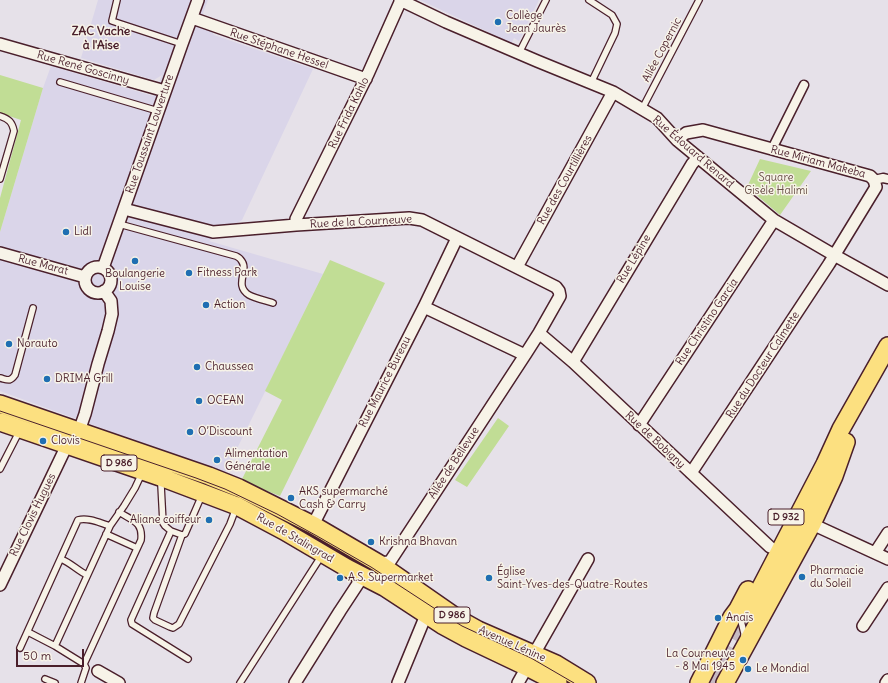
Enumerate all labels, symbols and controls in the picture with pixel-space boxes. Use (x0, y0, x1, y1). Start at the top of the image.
place label: Collège Jean Jaurès (506, 9, 566, 35)
street label: Allée Copernic (640, 16, 684, 84)
marker: Collège Jean Jaurès (493, 17, 503, 27)
district label: ZAC Vache à l'Aise (72, 25, 130, 53)
street label: Rue Stéphane Hessel (228, 26, 330, 72)
street label: Rue René Goscinny (35, 48, 131, 88)
street label: Rue Toussaint Louverture (123, 73, 177, 195)
street label: Rue Frida Kahlo (326, 75, 372, 151)
street label: Rue Édouard Renard (650, 113, 736, 191)
street label: Rue des Courtillières (535, 133, 595, 227)
street label: Rue Miriam Makeba (769, 143, 867, 181)
park label: Square Gisèle Halimi (744, 171, 808, 197)
street label: Rue de la Courneuve (310, 213, 412, 231)
place label: Lidl (74, 225, 91, 239)
marker: Lidl (61, 227, 71, 237)
street label: Rue Lépine (614, 232, 654, 286)
street label: Rue Marat (17, 252, 69, 278)
marker: Boulangerie Louise (130, 256, 140, 266)
place label: Fitness Park (197, 266, 257, 280)
place label: Boulangerie Louise (105, 267, 165, 293)
marker: Fitness Park (184, 268, 194, 278)
street label: Rue Christino Garcia (673, 276, 741, 368)
place label: Action (214, 298, 245, 312)
marker: Action (201, 300, 211, 310)
street label: Rue du Docteur Calmette (724, 309, 802, 421)
street label: Rue Maurice Bureau (356, 334, 414, 430)
place label: Norauto (17, 337, 58, 351)
marker: Norauto (4, 339, 14, 349)
place label: Chaussea (205, 360, 253, 374)
marker: Chaussea (192, 362, 202, 372)
place label: DRIMA Grill (55, 372, 113, 386)
marker: DRIMA Grill (42, 374, 52, 384)
place label: OCEAN (207, 394, 244, 408)
marker: OCEAN (194, 396, 204, 406)
street label: Rue de Bobigny (622, 409, 688, 471)
place label: O’Discount (198, 425, 252, 439)
street label: Allée de Bellevue (426, 425, 482, 501)
marker: O’Discount (185, 427, 195, 437)
place label: Clovis (51, 434, 80, 448)
marker: Clovis (38, 436, 48, 446)
place label: Alimentation Générale (225, 447, 288, 473)
road number: D 986 (101, 455, 137, 471)
marker: Alimentation Générale (212, 455, 222, 465)
street label: Rue Clovis Hugues (7, 471, 59, 559)
place label: AKS supermarché Cash & Carry (299, 485, 388, 511)
marker: AKS supermarché Cash & Carry (286, 493, 296, 503)
road number: D 932 (768, 509, 804, 525)
street label: Rue de Stalingrad (254, 510, 336, 566)
place label: Aliane coiffeur (130, 513, 201, 527)
marker: Aliane coiffeur (204, 515, 214, 525)
place label: Krishna Bhavan (379, 535, 457, 549)
marker: Krishna Bhavan (366, 537, 376, 547)
place label: Pharmacie du Soleil (810, 564, 864, 590)
place label: Église Saint-Yves-des-Quatre-Routes (497, 565, 648, 591)
place label: A.S. Supermarket (348, 571, 433, 585)
marker: Pharmacie du Soleil (797, 572, 807, 582)
marker: A.S. Supermarket (335, 573, 345, 583)
marker: Église Saint-Yves-des-Quatre-Routes (484, 573, 494, 583)
road number: D 986 (434, 607, 470, 623)
place label: Anaïs (726, 611, 753, 625)
marker: Anaïs (713, 613, 723, 623)
street label: Avenue Lénine (476, 623, 548, 665)
scale bar (18, 641, 86, 667)
place label: La Courneuve - 8 Mai 1945 (666, 647, 735, 673)
text: 50 m (23, 648, 51, 663)
marker: La Courneuve - 8 Mai 1945 (738, 655, 748, 665)
place label: Le Mondial (756, 662, 809, 676)
marker: Le Mondial (743, 664, 753, 674)

